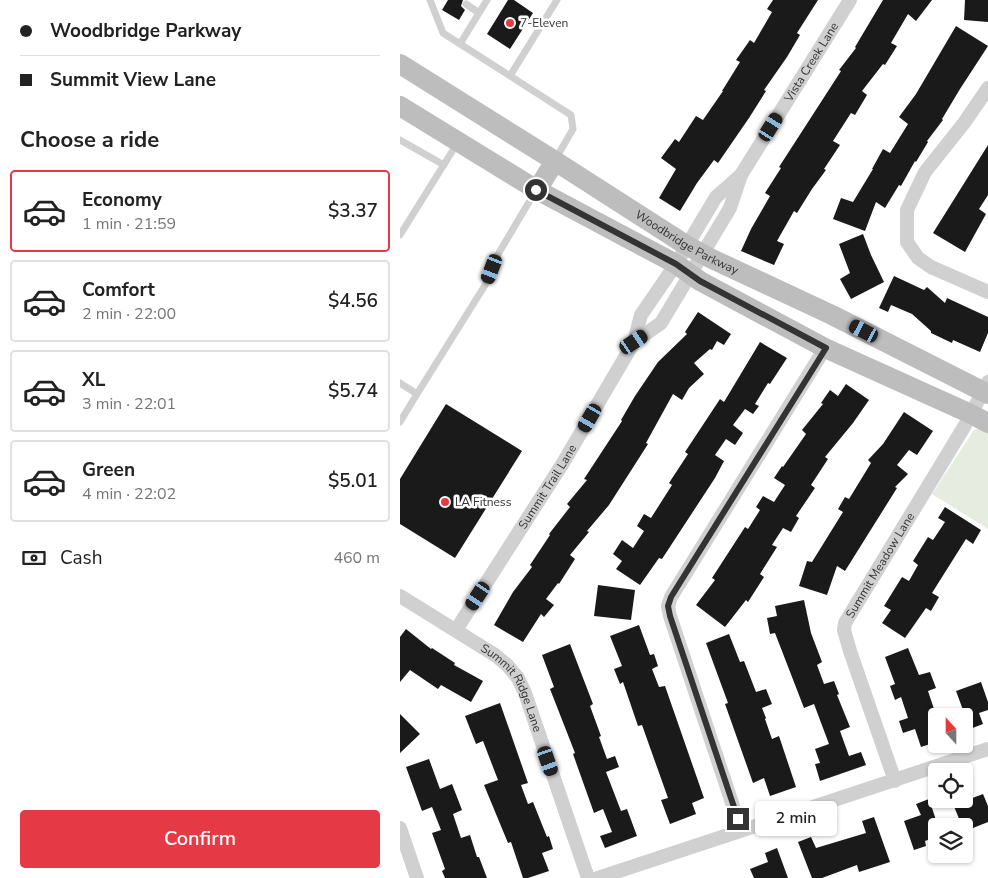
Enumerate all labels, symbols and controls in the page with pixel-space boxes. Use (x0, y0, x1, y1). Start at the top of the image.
place label: 7-Eleven (520, 15, 568, 31)
marker: 7-Eleven (504, 17, 516, 29)
text: Woodbridge Parkway (50, 18, 241, 44)
street label: Vista Creek Lane (780, 19, 842, 106)
text: Summit View Lane (50, 67, 216, 93)
car (756, 110, 785, 144)
text: Choose a ride (20, 125, 159, 155)
route start (525, 179, 547, 201)
text: Economy (82, 187, 162, 213)
icon: car (22, 189, 67, 234)
text: $3.37 (328, 198, 378, 224)
street label: Woodbridge Parkway (632, 206, 742, 279)
text: 1 min · 21:59 (82, 213, 176, 235)
car (479, 252, 504, 286)
text: Comfort (82, 277, 155, 303)
icon: car (22, 279, 67, 324)
text: $4.56 (328, 288, 378, 314)
text: 2 min · 22:00 (82, 303, 176, 325)
car (847, 318, 880, 344)
car (617, 327, 650, 357)
text: XL (82, 367, 105, 393)
icon: car (22, 369, 67, 414)
text: $5.74 (328, 378, 378, 404)
text: 3 min · 22:01 (82, 393, 176, 415)
car (576, 401, 603, 435)
street label: Summit Trail Lane (515, 441, 580, 532)
text: Green (82, 457, 135, 483)
icon: car (22, 459, 67, 504)
text: $5.01 (328, 468, 378, 494)
text: 4 min · 22:02 (82, 483, 176, 505)
place label: LA Fitness (455, 494, 512, 510)
marker: LA Fitness (439, 496, 451, 508)
street label: Summit Meadow Lane (842, 510, 918, 621)
icon: cash (20, 544, 48, 572)
text: Cash (60, 545, 102, 571)
text: 460 m (333, 547, 380, 569)
car (463, 579, 492, 613)
street label: Summit Ridge Lane (478, 640, 546, 734)
north arrow (928, 708, 972, 752)
map controls (928, 708, 973, 863)
car (536, 744, 559, 778)
button: locate (928, 763, 973, 808)
callout: 2 min (756, 802, 838, 836)
text: 2 min (776, 807, 816, 829)
route end (727, 808, 749, 830)
button: Confirm (20, 810, 380, 868)
button: layers (928, 818, 973, 863)

